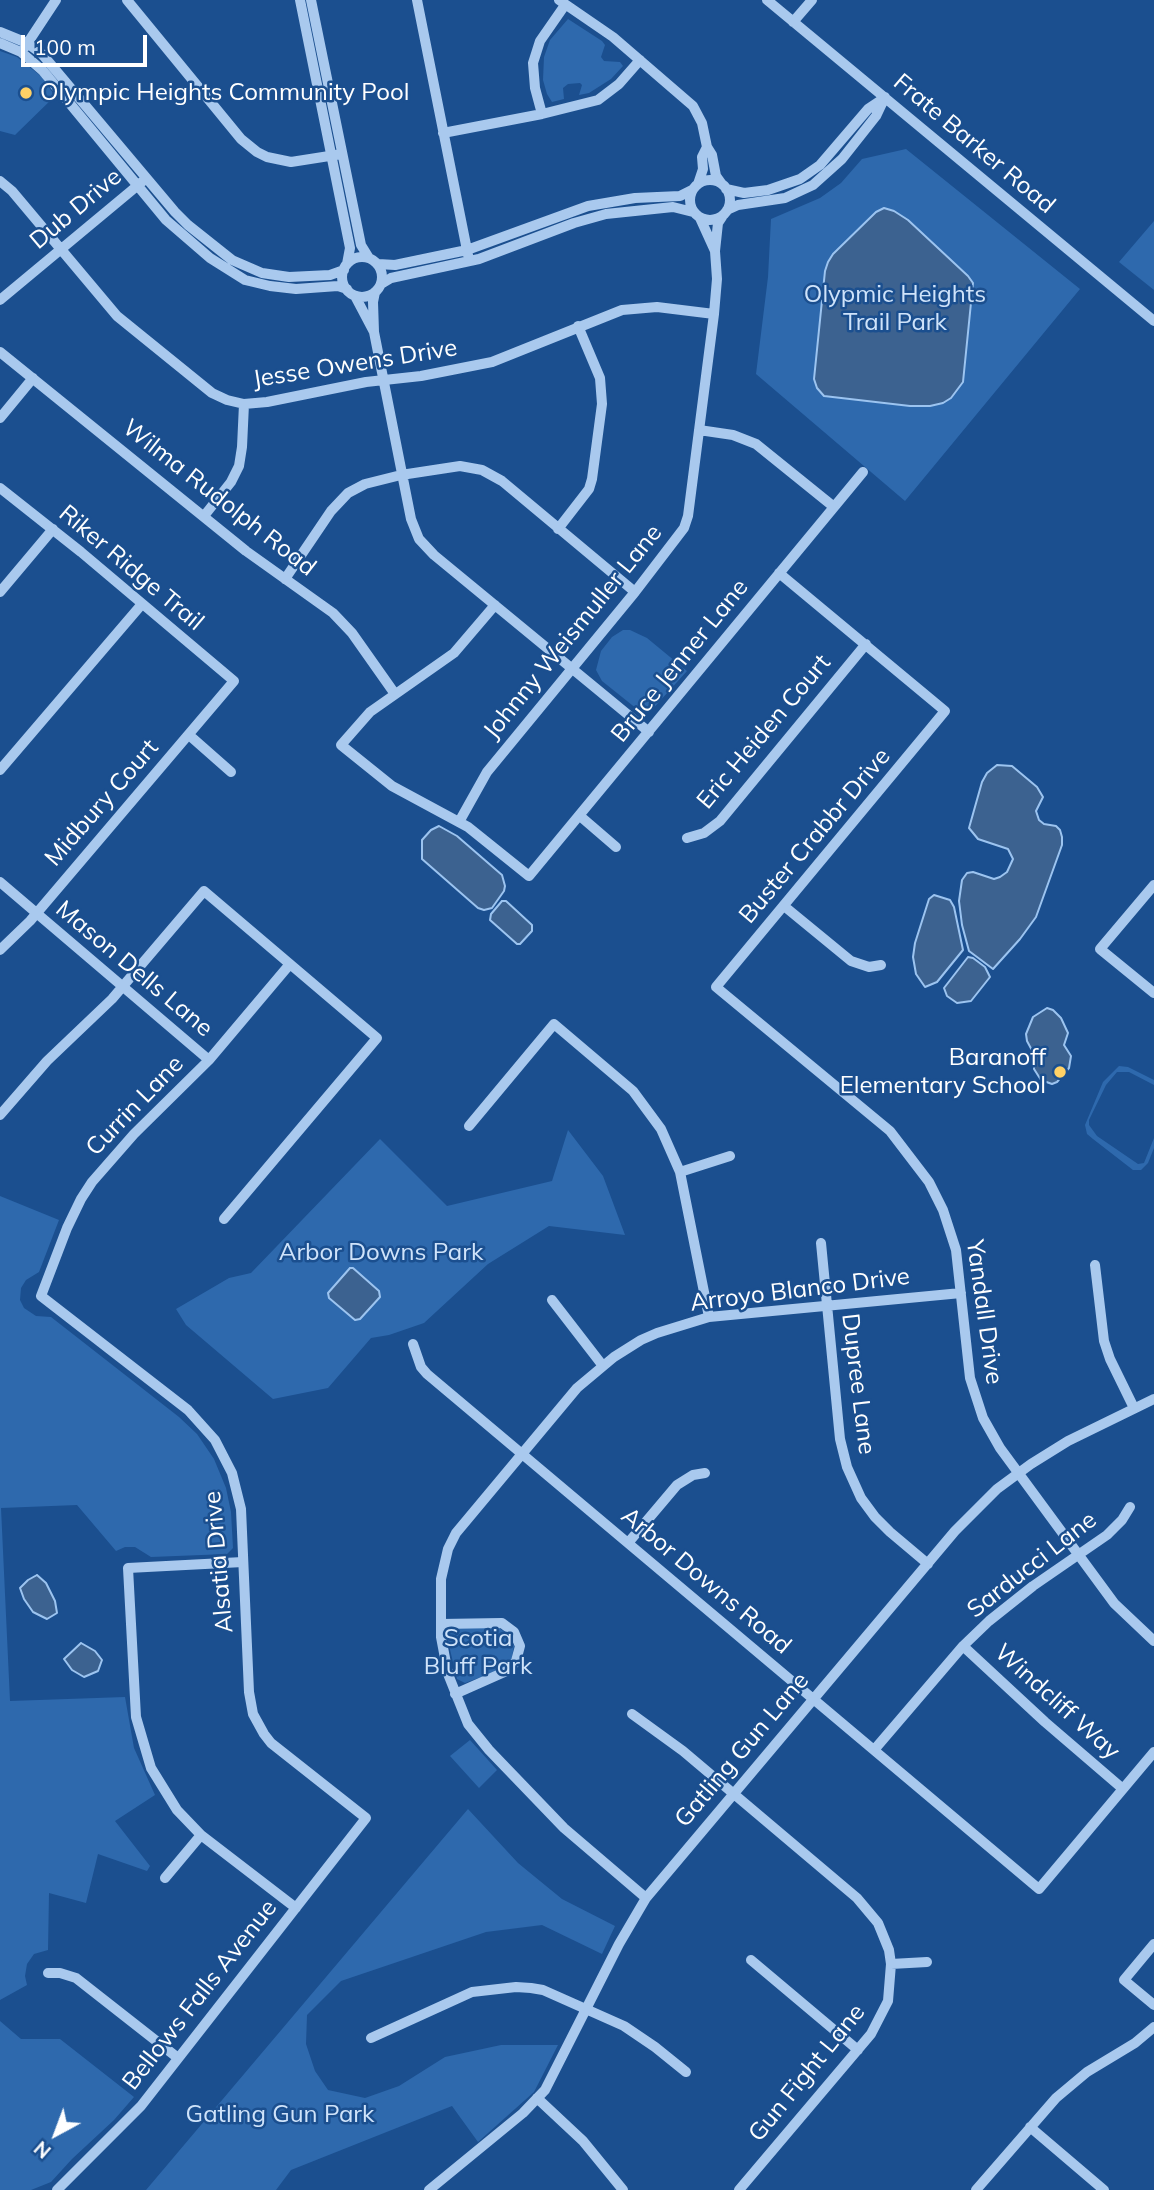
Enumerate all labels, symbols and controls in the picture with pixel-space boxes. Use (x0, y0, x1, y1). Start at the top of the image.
scale bar (24, 21, 150, 65)
text: 100 m (34, 34, 96, 60)
street label: Frate Barker Road (887, 68, 1061, 220)
place label: Olympic Heights Community Pool (40, 79, 409, 107)
marker: Olympic Heights Community Pool (18, 85, 34, 101)
street label: Dub Drive (24, 162, 128, 256)
park label: Olypmic Heights Trail Park (804, 281, 986, 337)
street label: Jesse Owens Drive (251, 334, 459, 394)
street label: Wilma Rudolph Road (116, 413, 322, 583)
street label: Riker Ridge Trail (53, 499, 209, 637)
street label: Johnny Weismuller Lane (478, 519, 668, 745)
street label: Bruce Jenner Lane (605, 574, 755, 748)
street label: Eric Heiden Court (691, 649, 837, 815)
street label: Midbury Court (39, 734, 165, 872)
street label: Buster Crabbr Drive (733, 743, 897, 929)
street label: Mason Dells Lane (50, 895, 218, 1043)
place label: Baranoff Elementary School (840, 1044, 1046, 1100)
street label: Currin Lane (80, 1050, 190, 1162)
marker: Baranoff Elementary School (1052, 1064, 1068, 1080)
street label: Yandall Drive (960, 1238, 1008, 1386)
park label: Arbor Downs Park (279, 1239, 483, 1267)
street label: Arroyo Blanco Drive (689, 1262, 911, 1318)
street label: Dupree Lane (835, 1312, 881, 1456)
street label: Alsatia Drive (198, 1490, 240, 1634)
street label: Arbor Downs Road (615, 1502, 797, 1660)
street label: Sarducci Lane (962, 1506, 1102, 1624)
park label: Scotia Bluff Park (424, 1625, 532, 1681)
street label: Windcliff Way (988, 1638, 1126, 1766)
street label: Gatling Gun Lane (669, 1667, 815, 1833)
street label: Bellows Falls Avenue (117, 1894, 283, 2096)
street label: Gun Fight Lane (743, 1998, 871, 2148)
north arrow (21, 2099, 91, 2169)
park label: Gatling Gun Park (186, 2101, 374, 2129)
text: N (29, 2136, 56, 2164)

